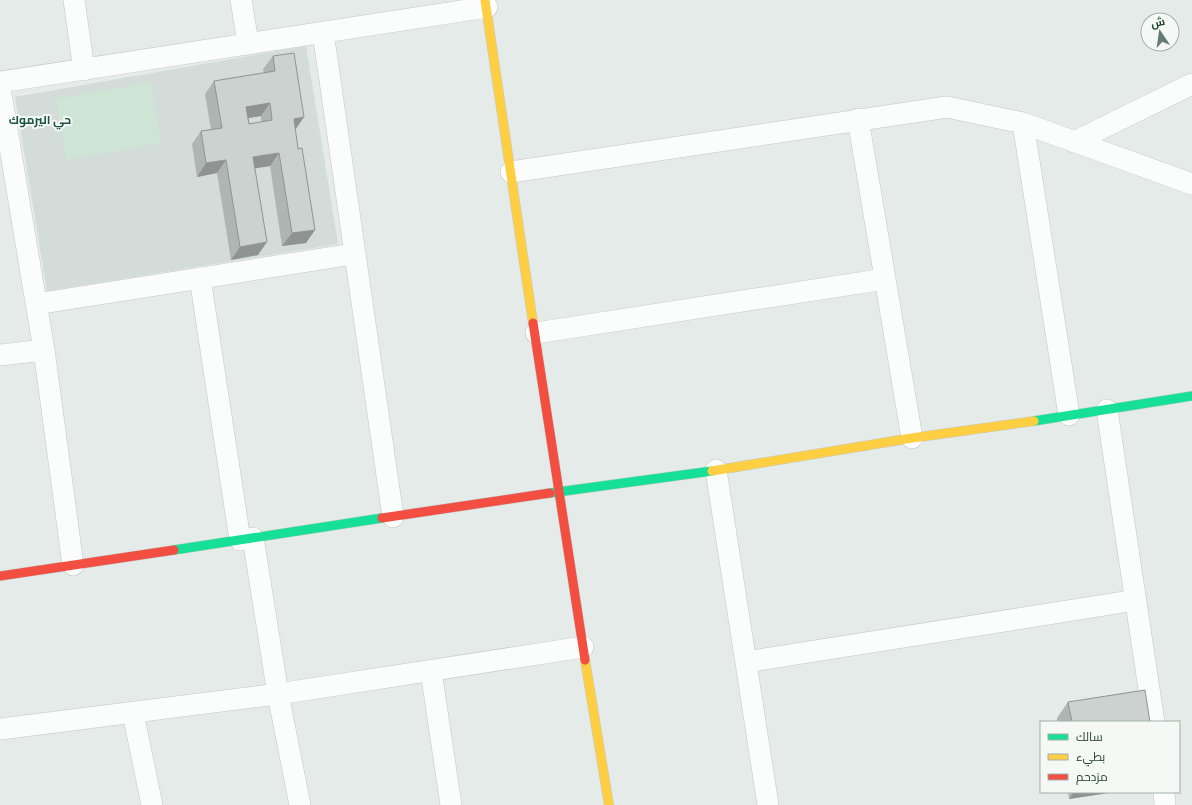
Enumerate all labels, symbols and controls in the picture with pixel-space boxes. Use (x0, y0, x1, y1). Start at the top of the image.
north arrow (1140, 12, 1180, 52)
text: ش (1149, 14, 1166, 32)
district label: حي اليرموك (9, 112, 71, 130)
legend (1040, 721, 1180, 793)
text: سالك (1076, 729, 1103, 746)
text: بطيء (1076, 749, 1105, 767)
text: مزدحم (1076, 769, 1108, 786)

